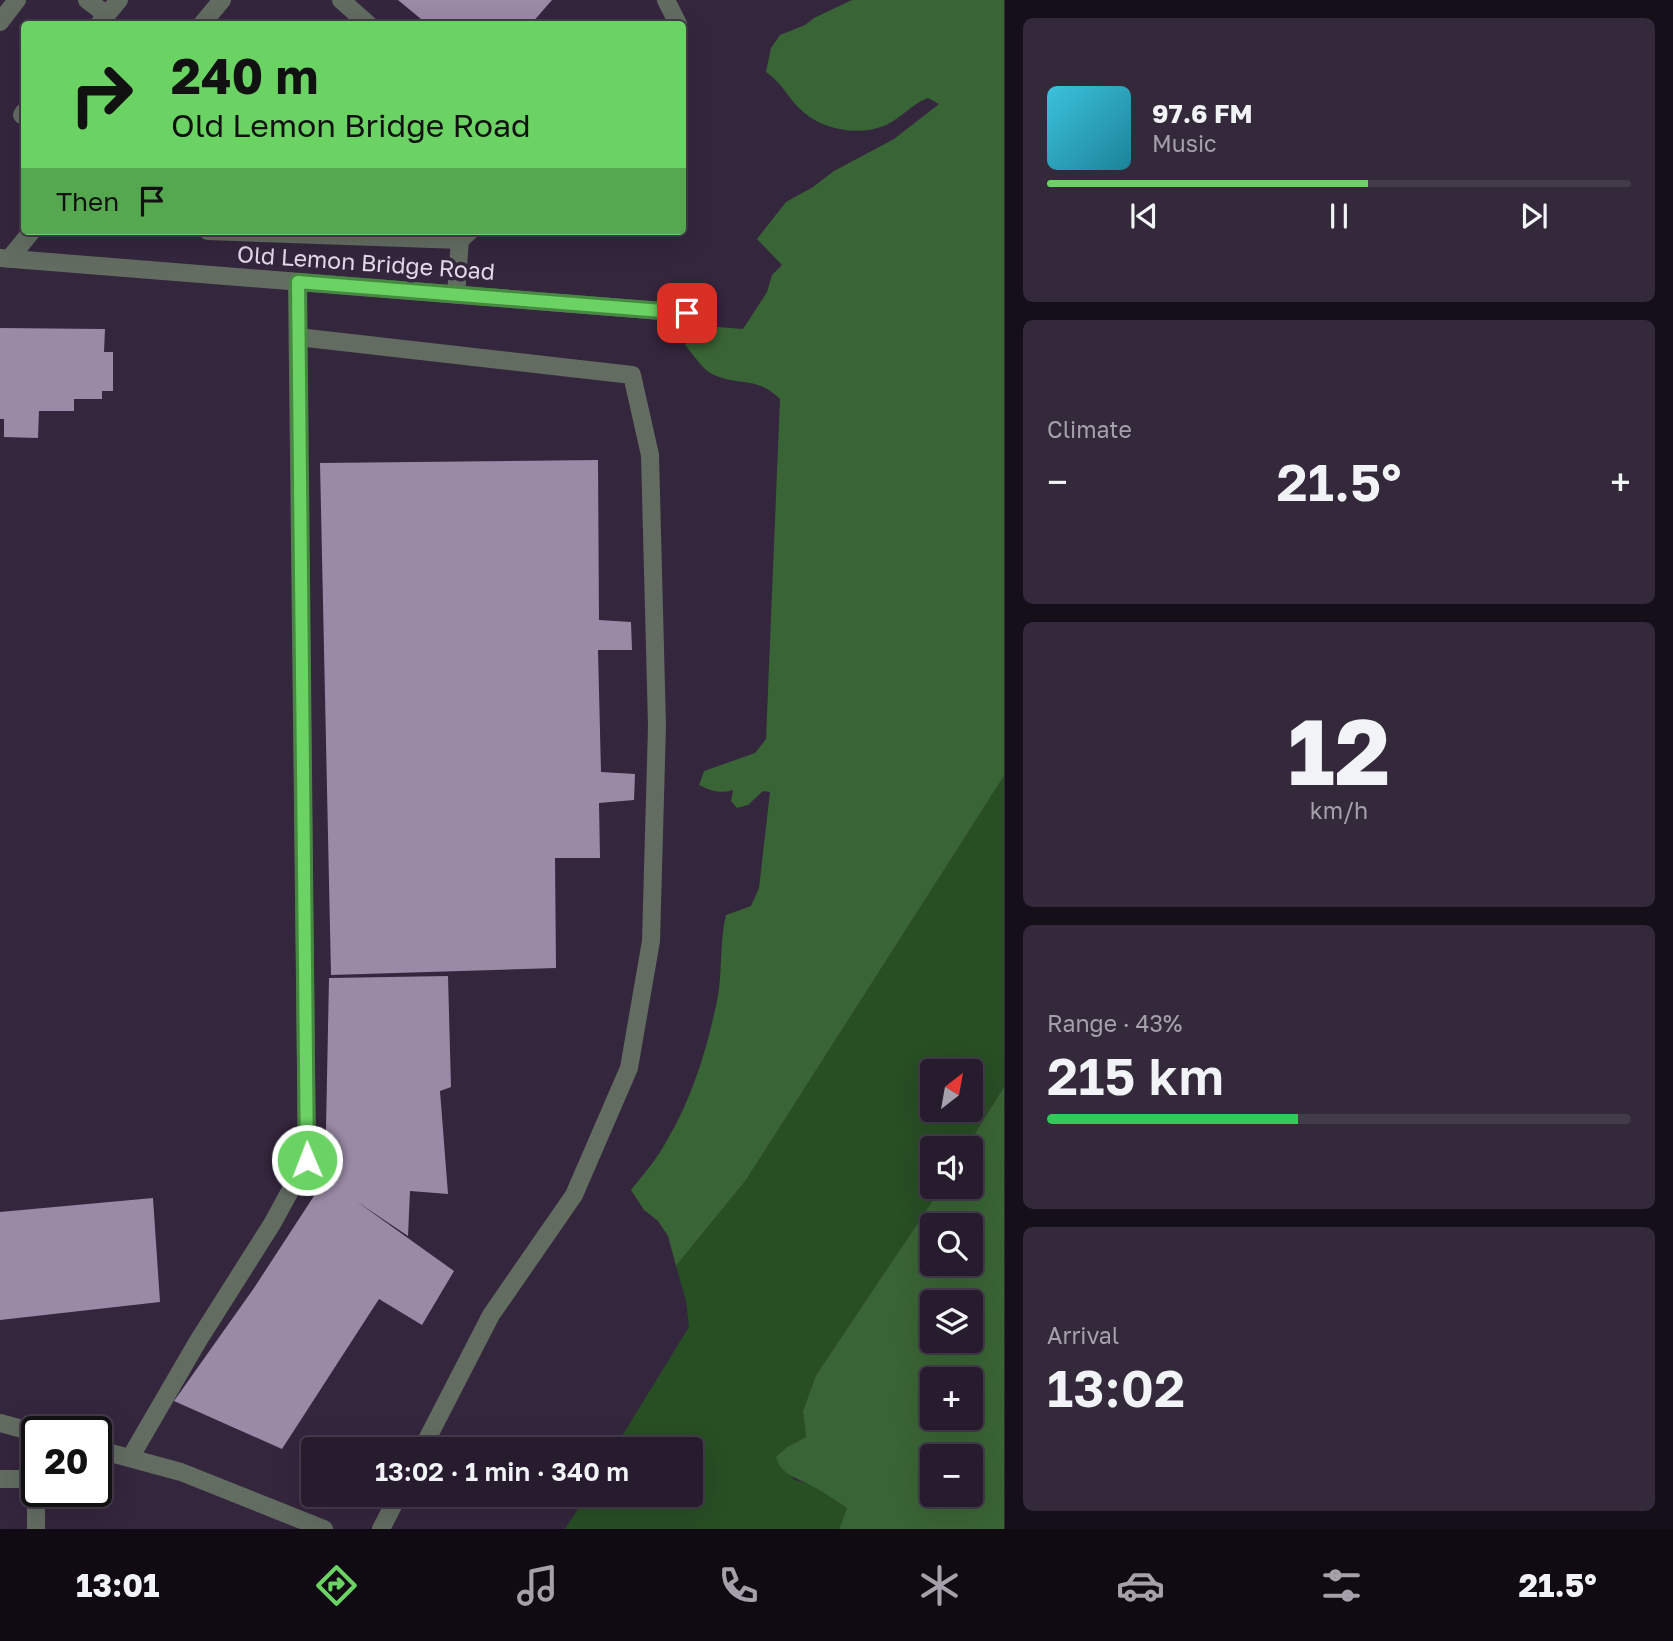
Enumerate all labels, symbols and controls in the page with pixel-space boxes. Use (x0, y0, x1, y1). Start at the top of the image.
text: 240 m (171, 46, 319, 105)
icon: right (56, 49, 147, 140)
text: 97.6 FM (1152, 98, 1253, 129)
text: Old Lemon Bridge Road (171, 106, 531, 144)
text: Music (1152, 129, 1217, 157)
icon: arrive (133, 182, 171, 220)
text: Then (56, 186, 119, 217)
icon: previous (1125, 197, 1163, 235)
icon: pause (1320, 197, 1358, 235)
icon: next (1515, 197, 1553, 235)
street label: Old Lemon Bridge Road (236, 239, 496, 285)
pin (657, 283, 717, 343)
icon: arrive (668, 294, 706, 332)
text: Climate (1047, 415, 1132, 443)
text: 21.5° (1277, 450, 1401, 512)
text: − (1047, 459, 1068, 504)
text: + (1610, 459, 1631, 504)
text: 12 (1288, 696, 1390, 805)
text: km/h (1310, 796, 1368, 824)
text: Range · 43% (1047, 1009, 1182, 1037)
text: 215 km (1047, 1044, 1224, 1106)
north arrow (920, 1059, 984, 1122)
map controls (920, 1059, 983, 1507)
position arrow (270, 1123, 344, 1197)
button: sound (920, 1136, 983, 1199)
button: search (920, 1213, 983, 1276)
button: layers (920, 1290, 983, 1353)
text: Arrival (1047, 1321, 1119, 1349)
text: 13:02 (1047, 1356, 1185, 1418)
button: + (920, 1367, 983, 1430)
speed limit sign: 20 (21, 1416, 112, 1507)
button: − (920, 1444, 983, 1507)
text: 13:02 · 1 min · 340 m (375, 1456, 629, 1487)
icon: directions (312, 1561, 361, 1610)
icon: music (513, 1561, 562, 1610)
icon: phone (714, 1561, 763, 1610)
icon: climate (915, 1561, 964, 1610)
icon: car (1116, 1561, 1165, 1610)
icon: filters (1317, 1561, 1366, 1610)
text: 13:01 (76, 1566, 160, 1604)
text: 21.5° (1519, 1566, 1597, 1604)

